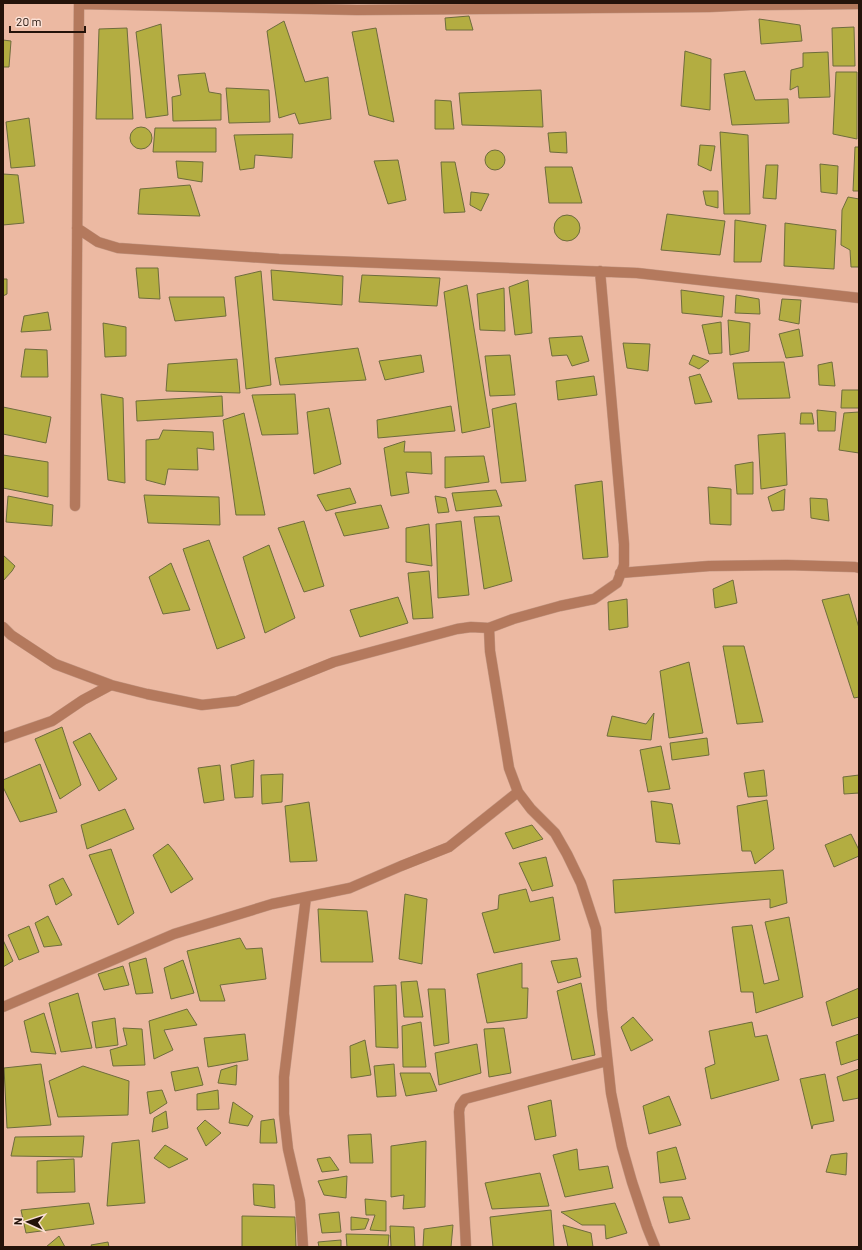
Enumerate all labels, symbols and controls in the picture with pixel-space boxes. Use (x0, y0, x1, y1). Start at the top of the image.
scale bar (10, 8, 85, 34)
text: 20 m (16, 14, 42, 28)
north arrow (8, 1202, 48, 1242)
text: N (11, 1217, 24, 1225)

